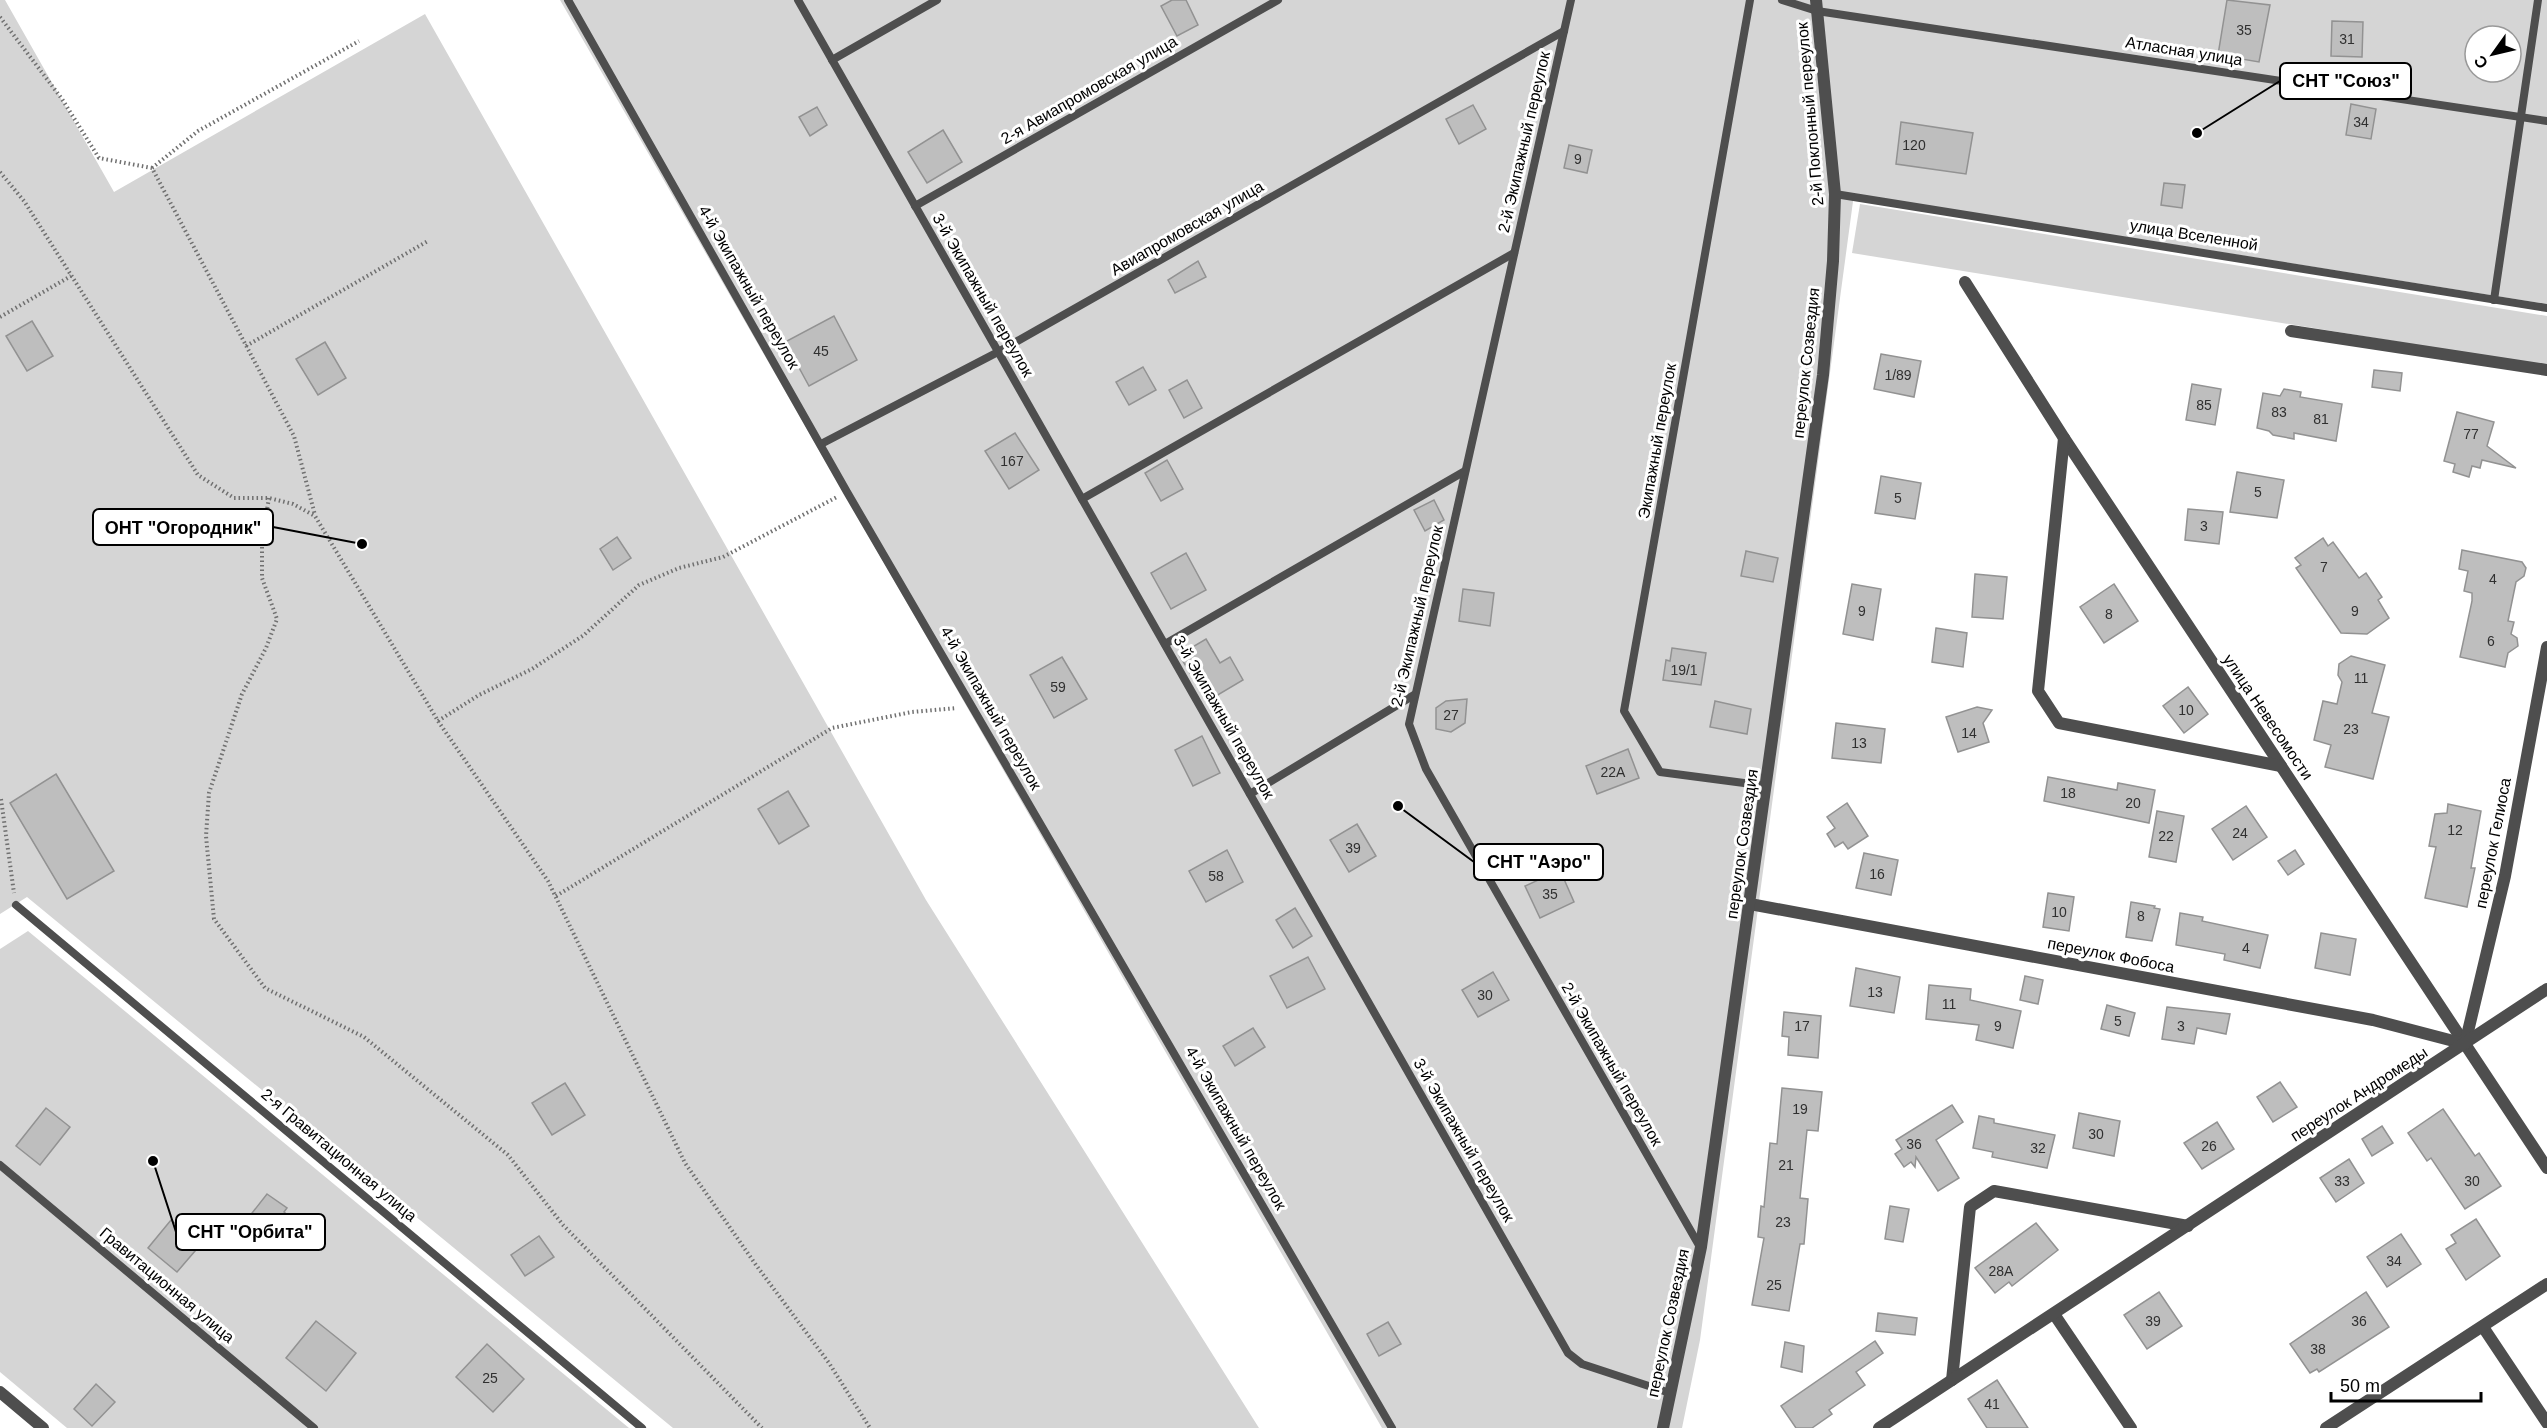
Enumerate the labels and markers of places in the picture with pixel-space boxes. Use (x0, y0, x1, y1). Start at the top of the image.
callout: СНТ "Союз" (2280, 63, 2411, 99)
callout: ОНТ "Огородник" (93, 509, 273, 545)
callout: СНТ "Аэро" (1474, 844, 1603, 880)
callout: СНТ "Орбита" (176, 1214, 325, 1250)

